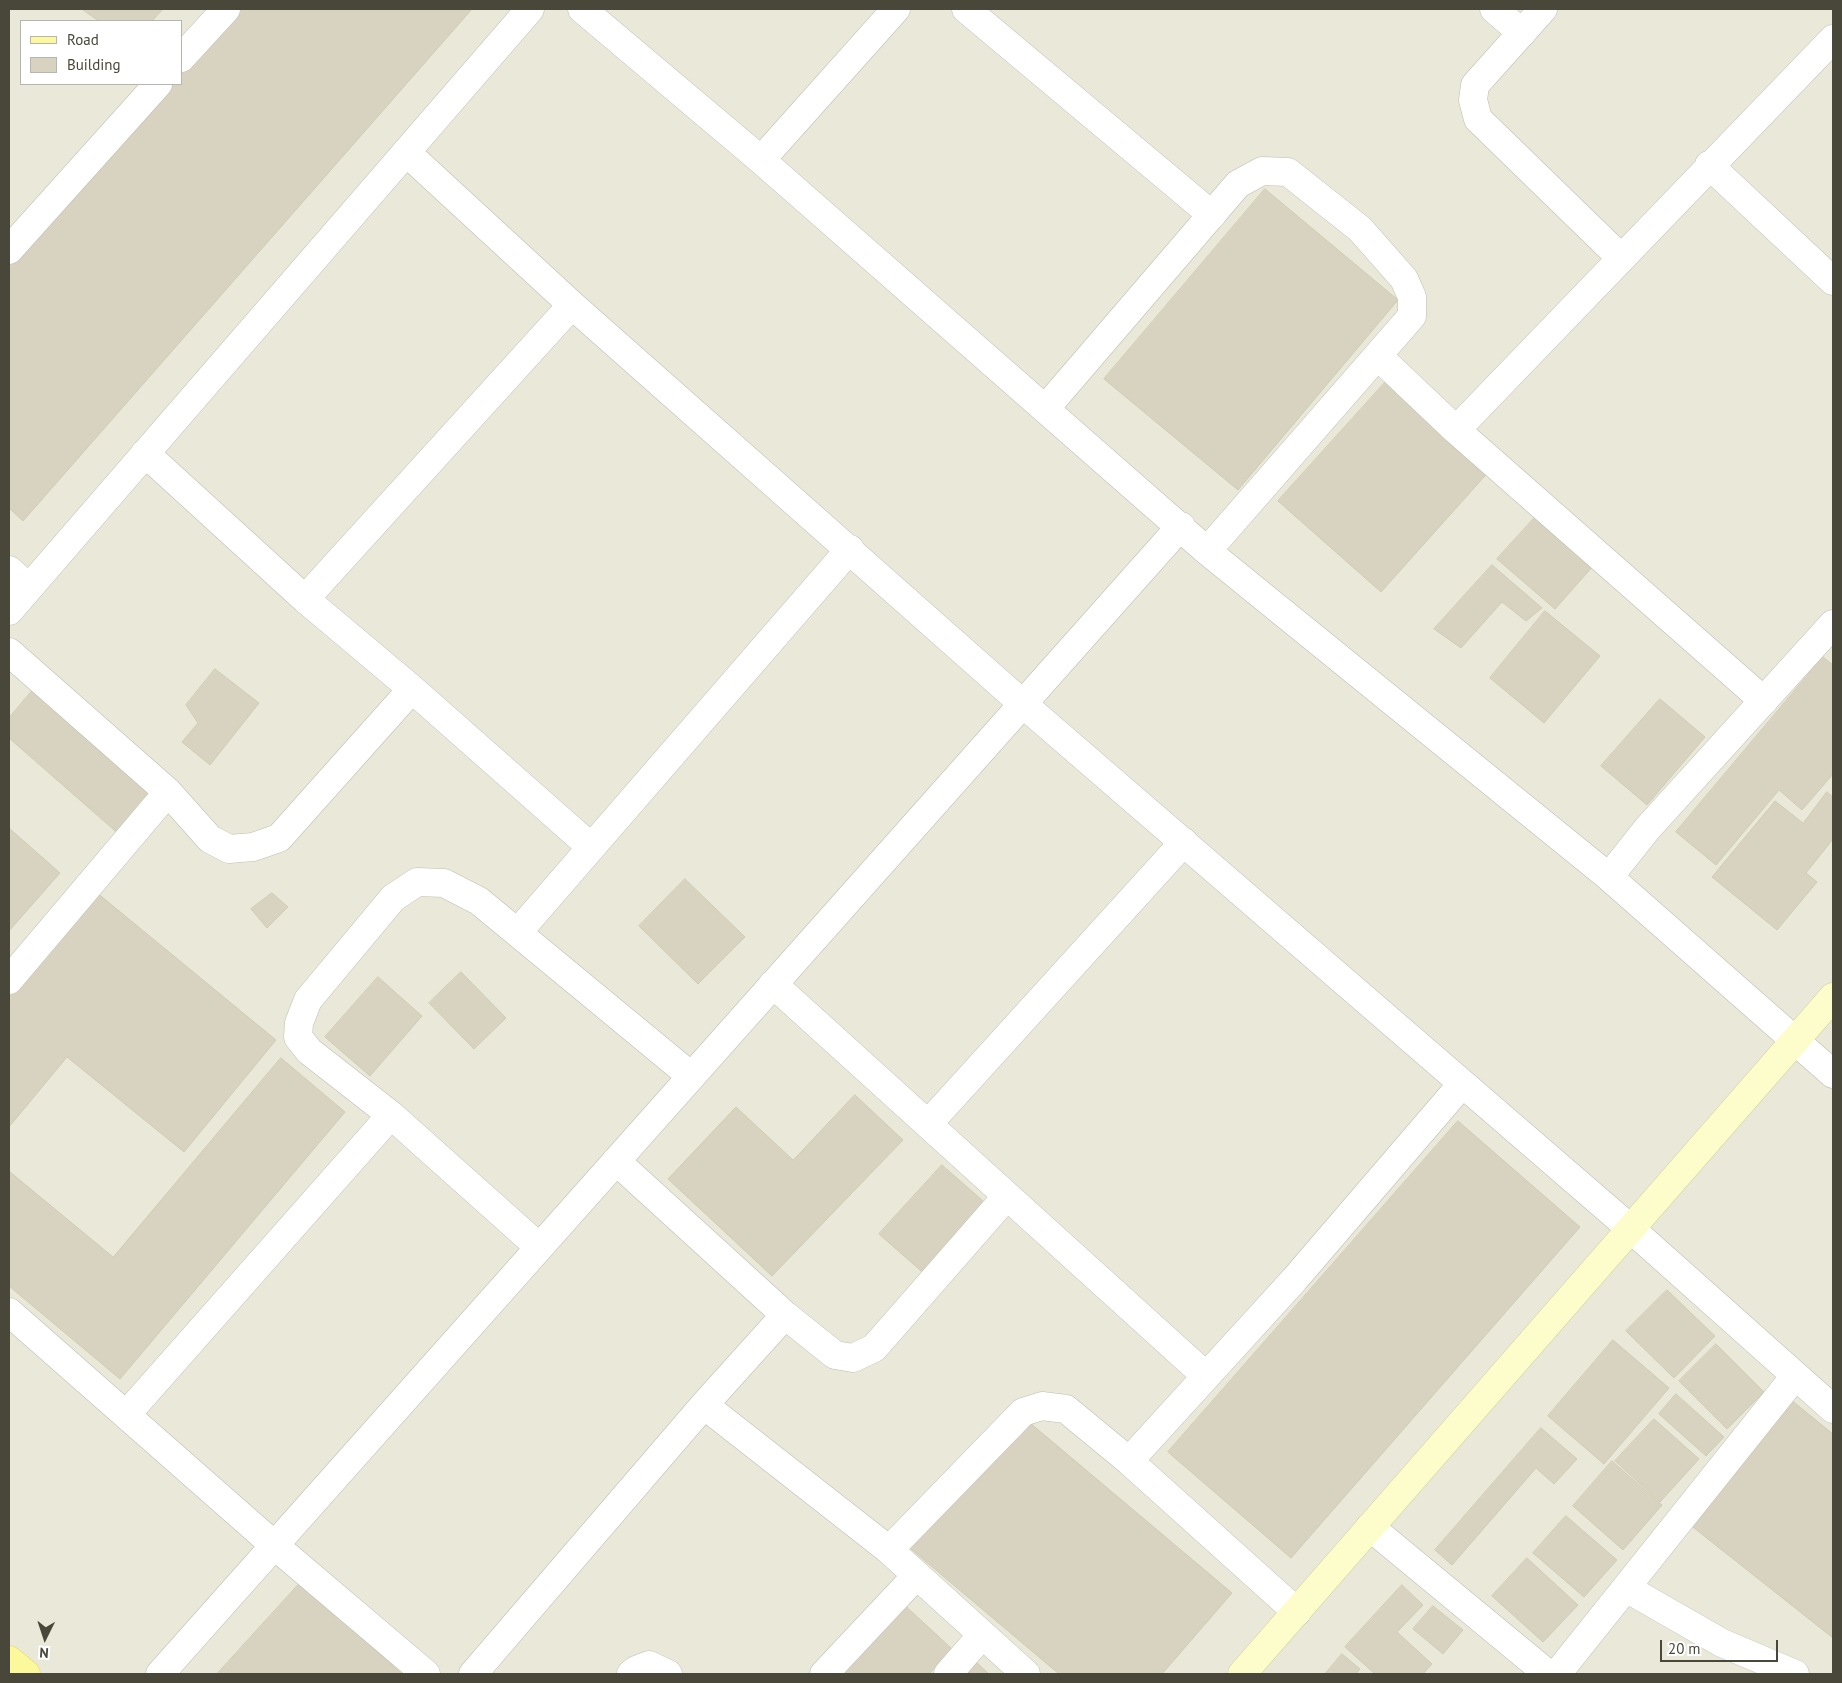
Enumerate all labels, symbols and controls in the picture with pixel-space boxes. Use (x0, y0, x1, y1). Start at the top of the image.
legend (20, 20, 182, 85)
text: Road (67, 30, 99, 49)
text: Building (67, 55, 121, 74)
north arrow (20, 1613, 70, 1663)
scale bar (1662, 1630, 1780, 1662)
text: 20 m (1668, 1639, 1701, 1658)
text: N (39, 1644, 49, 1662)

